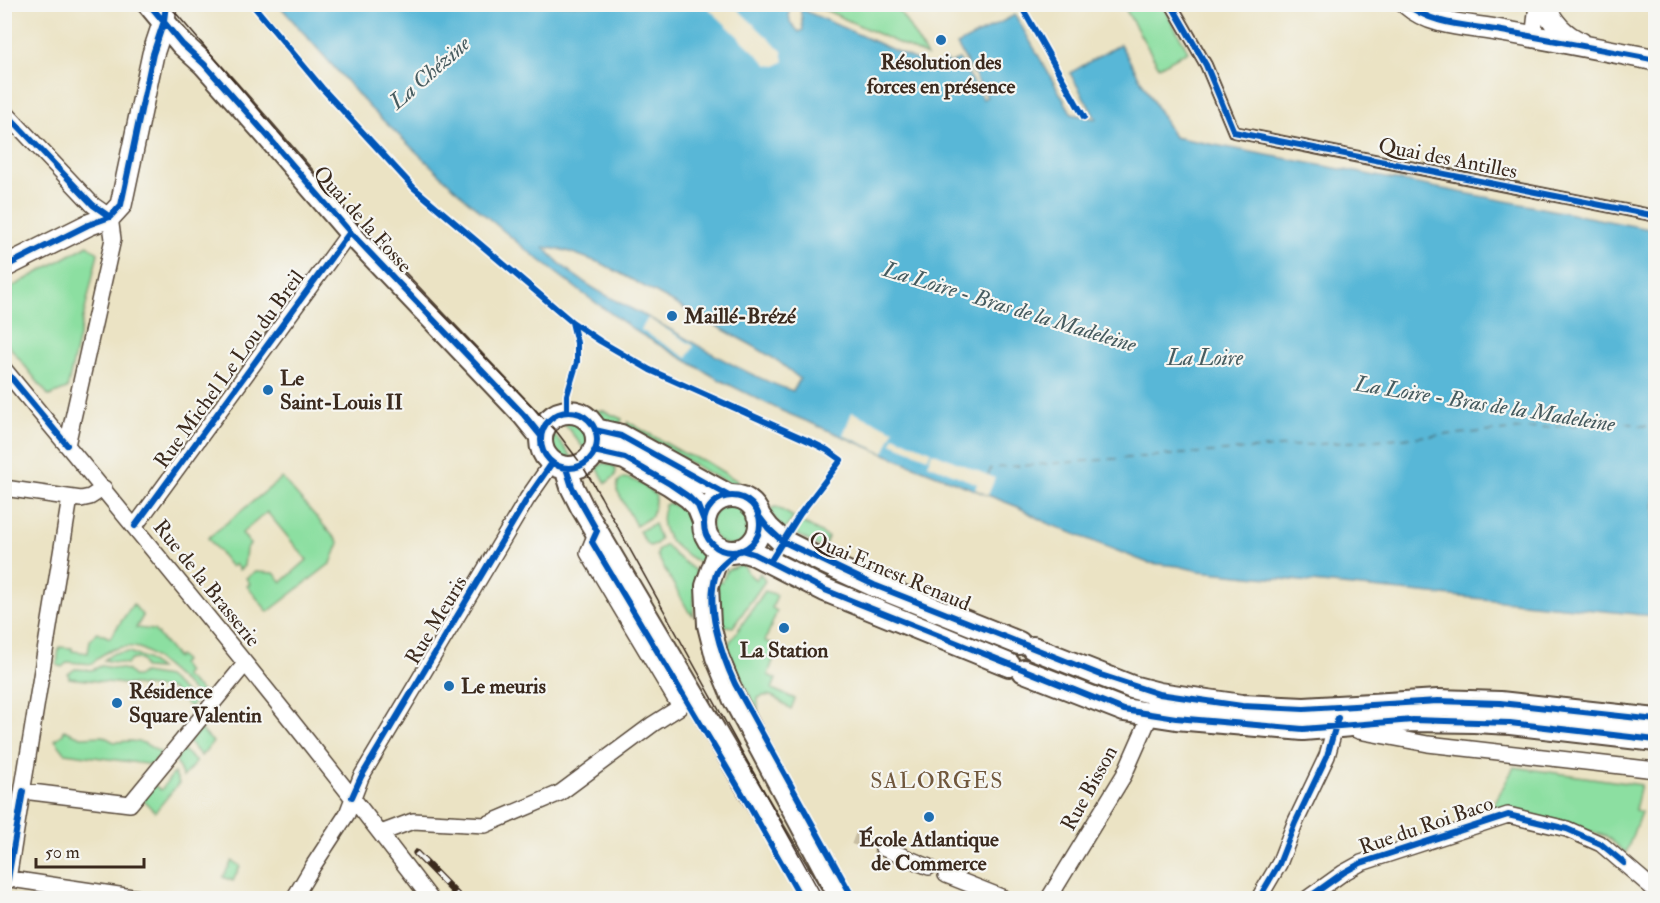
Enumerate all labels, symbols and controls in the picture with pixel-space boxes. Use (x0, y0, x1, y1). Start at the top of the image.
water label: La Chézine (383, 29, 476, 116)
marker: Résolution des forces en présence (934, 33, 948, 47)
place label: Résolution des forces en présence (867, 49, 1015, 100)
street label: Quai des Antilles (1376, 132, 1520, 185)
street label: Quai de la Fosse (307, 160, 418, 279)
water label: La Loire - Bras de la Madeleine (879, 255, 1140, 359)
street label: Rue Michel Le Lou du Breil (148, 264, 311, 474)
place label: Maillé-Brézé (683, 303, 797, 330)
marker: Maillé-Brézé (665, 309, 679, 323)
water label: La Loire (1166, 344, 1244, 372)
place label: Le Saint-Louis II (280, 365, 403, 416)
water label: La Loire - Bras de la Madeleine (1352, 369, 1618, 439)
marker: Le Saint-Louis II (261, 383, 275, 397)
street label: Rue de la Brasserie (147, 514, 266, 653)
street label: Quai Ernest Renaud (805, 525, 975, 618)
street label: Rue Meuris (399, 571, 474, 670)
marker: La Station (777, 621, 791, 635)
place label: La Station (740, 637, 828, 664)
place label: Le meuris (461, 673, 546, 700)
place label: Résidence Square Valentin (129, 678, 262, 729)
marker: Le meuris (442, 679, 456, 693)
marker: Résidence Square Valentin (110, 696, 124, 710)
street label: Rue Bisson (1055, 741, 1124, 836)
district label: SALORGES (870, 767, 1004, 795)
street label: Rue du Roi Baco (1355, 790, 1497, 861)
marker: École Atlantique de Commerce (922, 810, 936, 824)
place label: École Atlantique de Commerce (859, 826, 999, 877)
scale bar (36, 831, 144, 869)
text: 50 m (45, 841, 80, 864)

